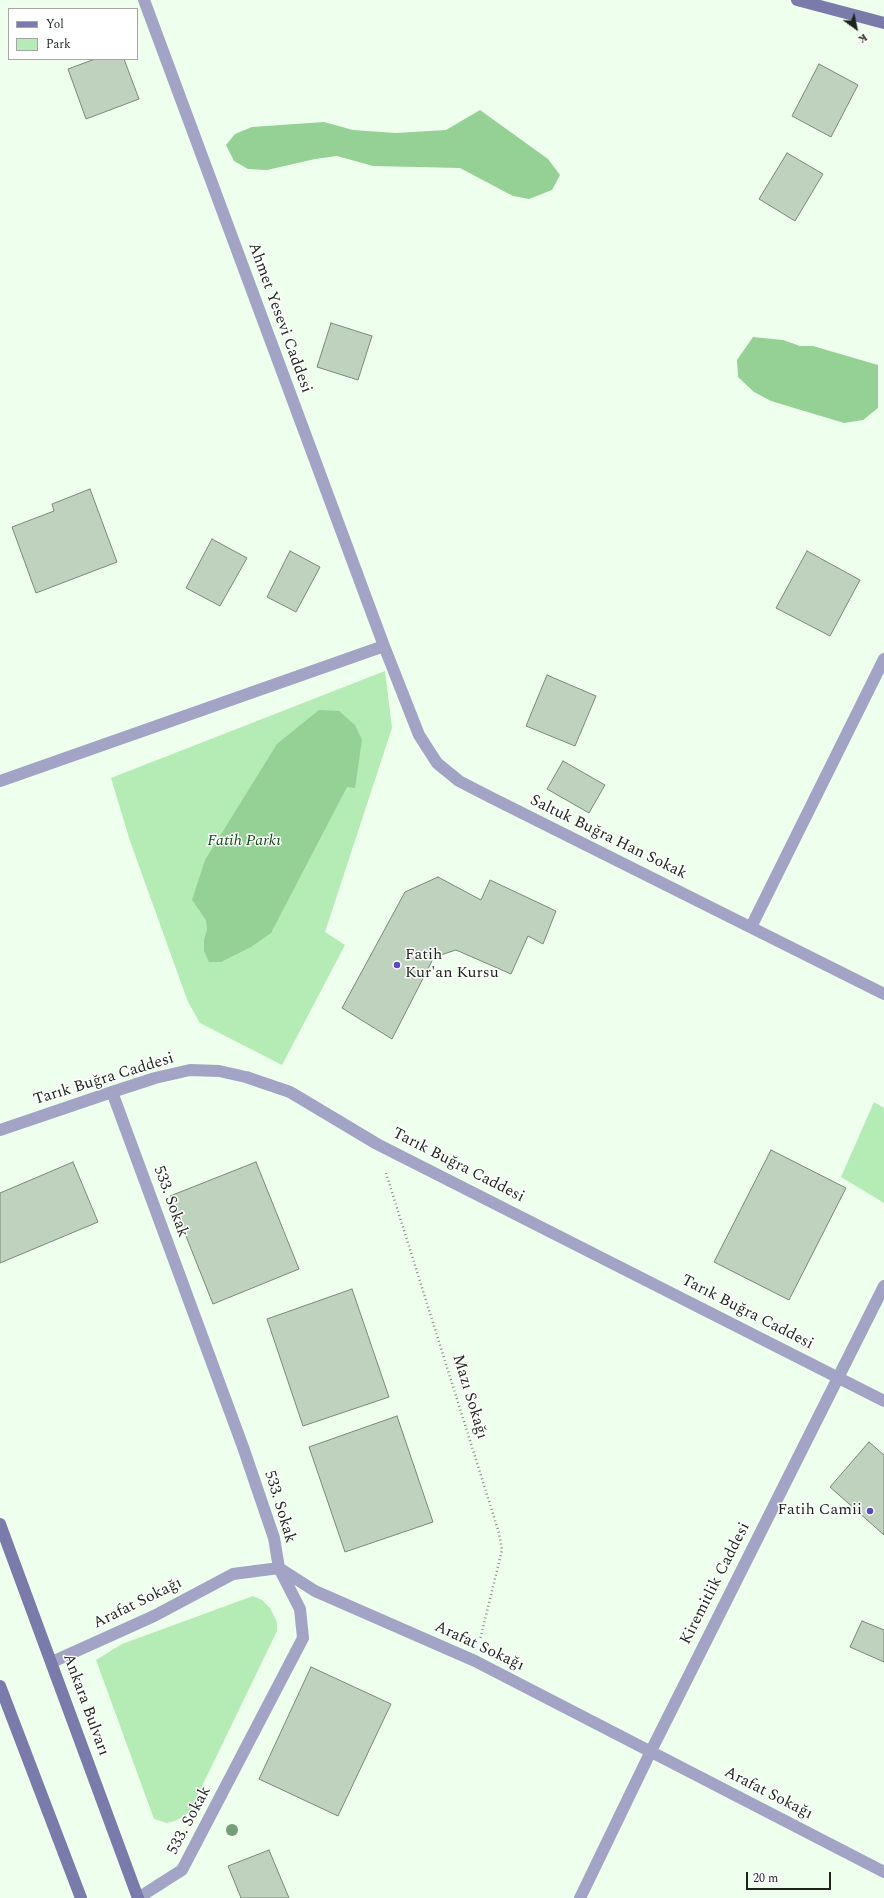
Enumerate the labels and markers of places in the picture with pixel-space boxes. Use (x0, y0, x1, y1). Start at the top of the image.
place label: Fatih Kur'an Kursu (405, 946, 499, 984)
marker: Fatih Kur'an Kursu (392, 960, 402, 970)
place label: Fatih Camii (778, 1501, 862, 1521)
marker: Fatih Camii (865, 1506, 875, 1516)

